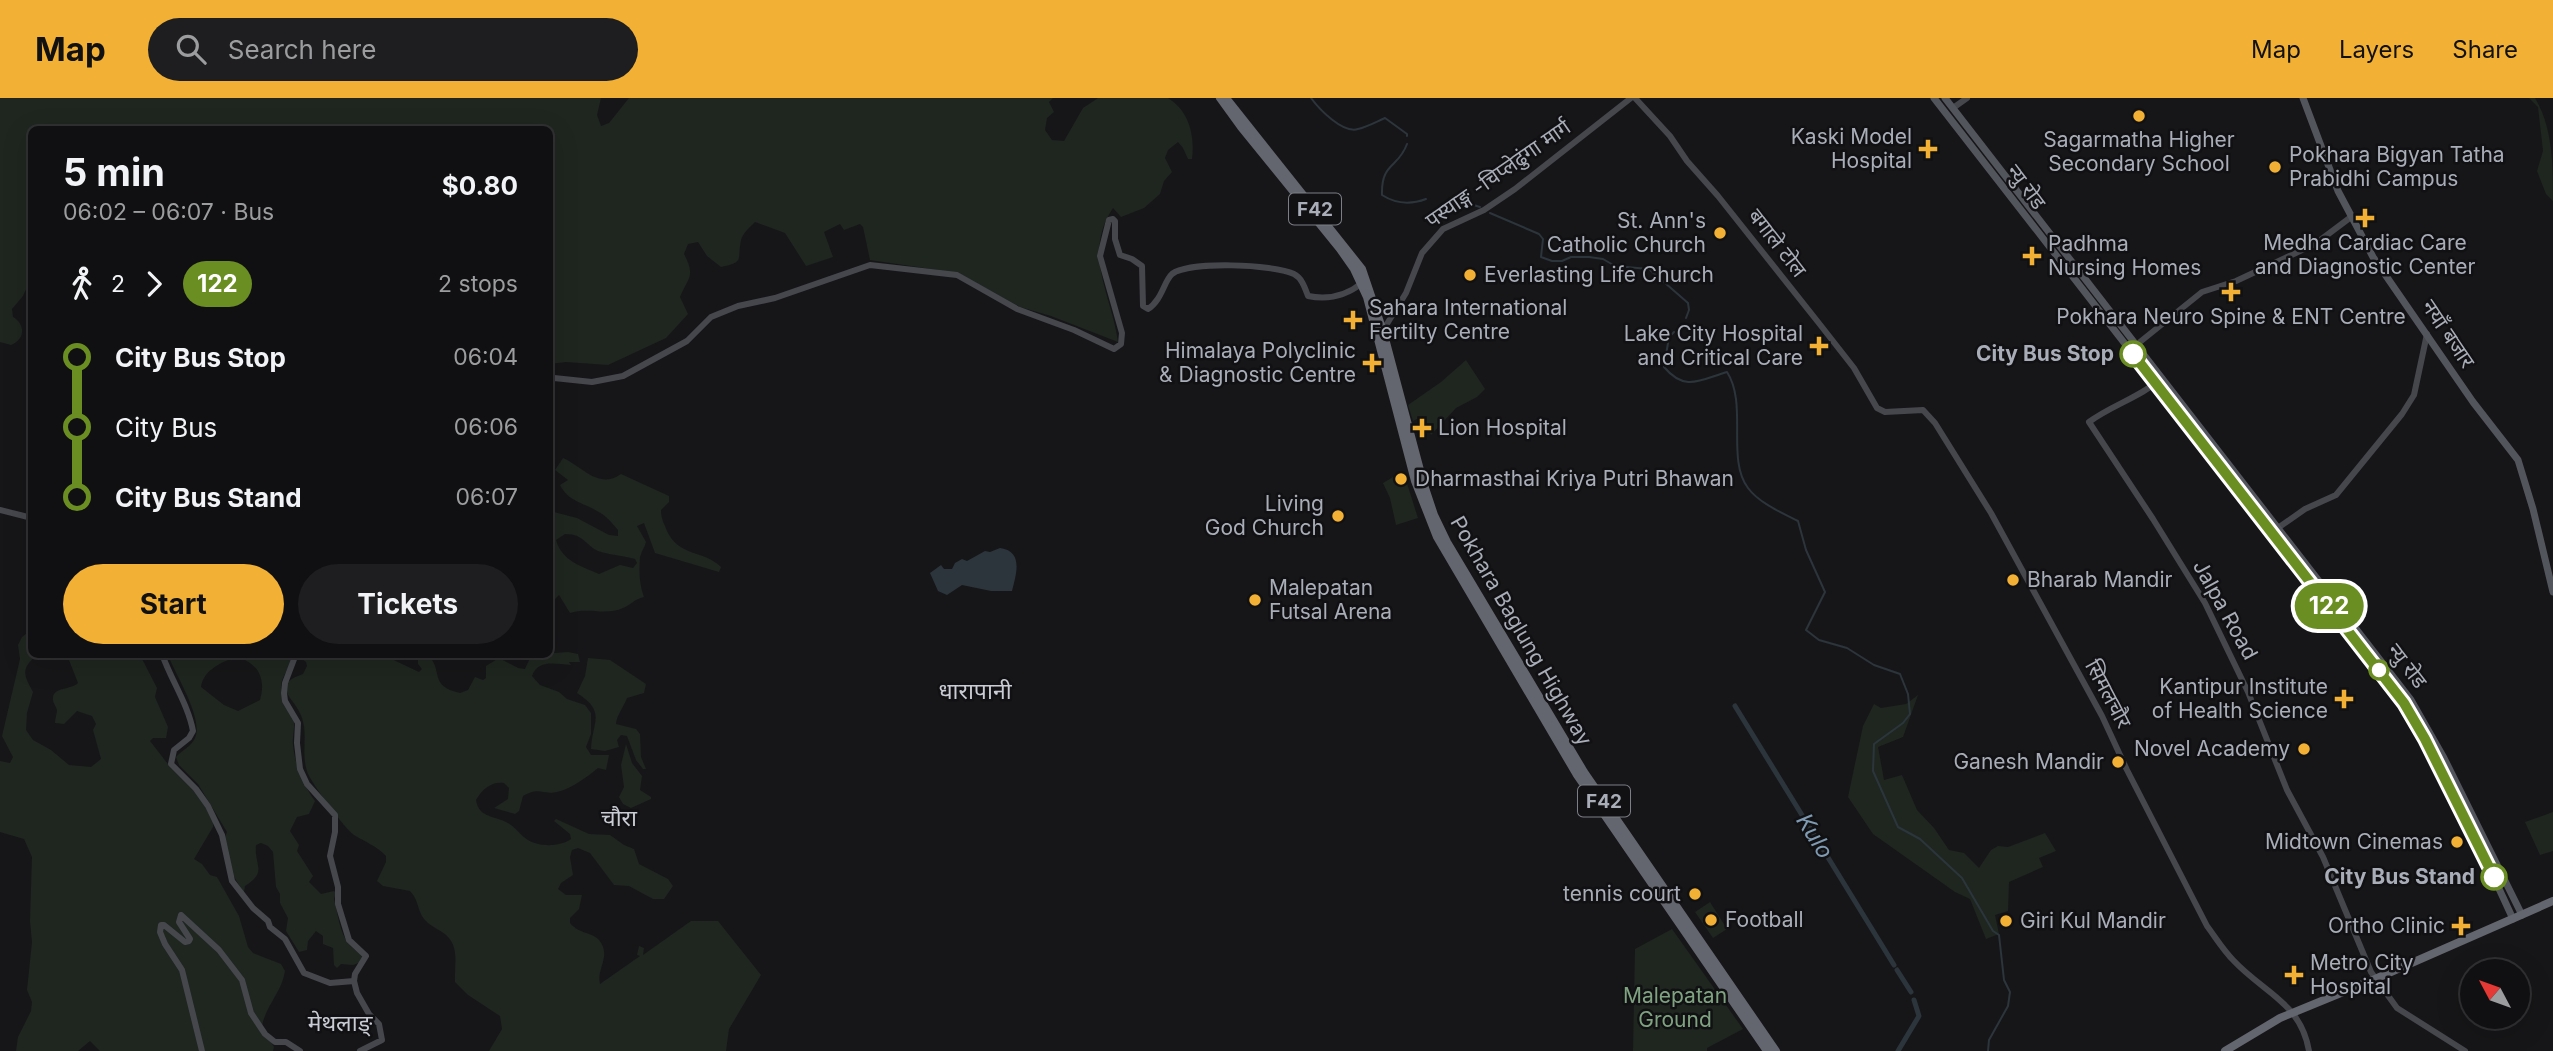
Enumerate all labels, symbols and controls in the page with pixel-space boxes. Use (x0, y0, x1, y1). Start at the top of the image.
search box (148, 18, 638, 81)
text: Map (35, 29, 106, 69)
icon: search (172, 30, 210, 68)
text: Search here (228, 34, 376, 65)
text: Map (2251, 35, 2301, 64)
text: Layers (2339, 35, 2414, 64)
text: Share (2452, 35, 2518, 64)
marker: Sagarmatha Higher Secondary School (2131, 108, 2147, 124)
street label: पस्याङ्ग -चिप्लेढुंगा मार्ग (1420, 114, 1577, 234)
place label: Kaski Model Hospital (1791, 124, 1912, 173)
place label: Sagarmatha Higher Secondary School (2043, 127, 2235, 176)
marker: Kaski Model Hospital (1918, 139, 1938, 159)
place label: Pokhara Bigyan Tatha Prabidhi Campus (2289, 142, 2505, 191)
text: 5 min (63, 149, 165, 195)
street label: न्यु रोड (2001, 159, 2052, 215)
marker: Pokhara Bigyan Tatha Prabidhi Campus (2267, 159, 2283, 175)
text: $0.80 (442, 170, 518, 201)
road number: F42 (1289, 194, 1341, 225)
text: 06:02 – 06:07 · Bus (63, 198, 274, 226)
street label: बगाले टोल (1743, 204, 1812, 282)
place label: St. Ann's Catholic Church (1547, 208, 1706, 257)
marker: Medha Cardiac Care and Diagnostic Center (2355, 208, 2375, 228)
marker: St. Ann's Catholic Church (1712, 225, 1728, 241)
place label: Medha Cardiac Care and Diagnostic Center (2255, 230, 2475, 279)
place label: Padhma Nursing Homes (2048, 231, 2201, 280)
marker: Padhma Nursing Homes (2022, 246, 2042, 266)
place label: Everlasting Life Church (1484, 262, 1714, 287)
icon: walk (63, 265, 101, 303)
icon: forward (135, 265, 173, 303)
marker: Everlasting Life Church (1462, 267, 1478, 283)
text: 122 (197, 269, 238, 298)
text: 2 (111, 270, 125, 298)
text: 2 stops (438, 270, 518, 298)
marker: Pokhara Neuro Spine & ENT Centre (2221, 282, 2241, 302)
place label: Sahara International Fertilty Centre (1369, 295, 1567, 344)
street label: नयाँ बजार (2417, 295, 2480, 373)
place label: Pokhara Neuro Spine & ENT Centre (2056, 304, 2406, 329)
marker: Sahara International Fertilty Centre (1343, 310, 1363, 330)
place label: Lake City Hospital and Critical Care (1624, 321, 1803, 370)
marker: Lake City Hospital and Critical Care (1809, 336, 1829, 356)
place label: Himalaya Polyclinic & Diagnostic Centre (1159, 338, 1356, 387)
place label: City Bus Stop (1976, 341, 2114, 366)
marker: City Bus Stop (2120, 341, 2146, 367)
text: City Bus Stop (115, 342, 286, 373)
text: 06:04 (453, 343, 518, 371)
marker: Himalaya Polyclinic & Diagnostic Centre (1362, 353, 1382, 373)
text: City Bus (115, 412, 217, 443)
text: 06:06 (454, 413, 518, 441)
place label: Lion Hospital (1438, 415, 1567, 440)
marker: Lion Hospital (1412, 418, 1432, 438)
place label: Dharmasthai Kriya Putri Bhawan (1415, 466, 1734, 491)
marker: Dharmasthai Kriya Putri Bhawan (1393, 471, 1409, 487)
text: City Bus Stand (115, 482, 302, 513)
text: 06:07 (456, 483, 518, 511)
place label: Living God Church (1205, 491, 1324, 540)
marker: Living God Church (1330, 508, 1346, 524)
street label: Pokhara Baglung Highway (1445, 512, 1598, 750)
street label: Jalpa Road (2188, 555, 2263, 664)
button: Start (63, 564, 284, 644)
button: Tickets (298, 564, 518, 644)
place label: Bharab Mandir (2027, 567, 2173, 592)
marker: Bharab Mandir (2005, 572, 2021, 588)
place label: Malepatan Futsal Arena (1269, 575, 1392, 624)
line badge: 122 (2289, 583, 2369, 629)
text: 122 (2309, 591, 2349, 620)
marker: Malepatan Futsal Arena (1247, 592, 1263, 608)
street label: न्यु रोड (2382, 638, 2433, 694)
street label: सिमलचौर (2080, 655, 2137, 733)
unlabelled marker (2369, 660, 2389, 680)
place label: Kantipur Institute of Health Science (2152, 674, 2328, 723)
district label: धारापानी (938, 677, 1013, 705)
marker: Kantipur Institute of Health Science (2334, 689, 2354, 709)
place label: Novel Academy (2134, 736, 2290, 761)
marker: Novel Academy (2296, 741, 2312, 757)
place label: Ganesh Mandir (1953, 749, 2104, 774)
marker: Ganesh Mandir (2110, 754, 2126, 770)
road number: F42 (1578, 786, 1630, 816)
district label: चौरा (601, 804, 638, 832)
water label: Kulo (1790, 808, 1840, 864)
place label: Midtown Cinemas (2265, 829, 2443, 854)
marker: Midtown Cinemas (2449, 834, 2465, 850)
place label: City Bus Stand (2324, 864, 2475, 889)
marker: City Bus Stand (2481, 864, 2507, 890)
place label: tennis court (1563, 881, 1681, 906)
marker: tennis court (1687, 886, 1703, 902)
place label: Football (1725, 907, 1804, 932)
place label: Giri Kul Mandir (2020, 908, 2166, 933)
marker: Football (1703, 912, 1719, 928)
marker: Giri Kul Mandir (1998, 913, 2014, 929)
place label: Ortho Clinic (2328, 913, 2445, 938)
marker: Ortho Clinic (2451, 916, 2471, 936)
place label: Metro City Hospital (2310, 950, 2414, 999)
north arrow (2460, 959, 2530, 1029)
map controls (2460, 959, 2530, 1029)
marker: Metro City Hospital (2284, 965, 2304, 985)
park label: Malepatan Ground (1623, 983, 1727, 1032)
district label: मेथलाङ् (308, 1009, 374, 1037)

